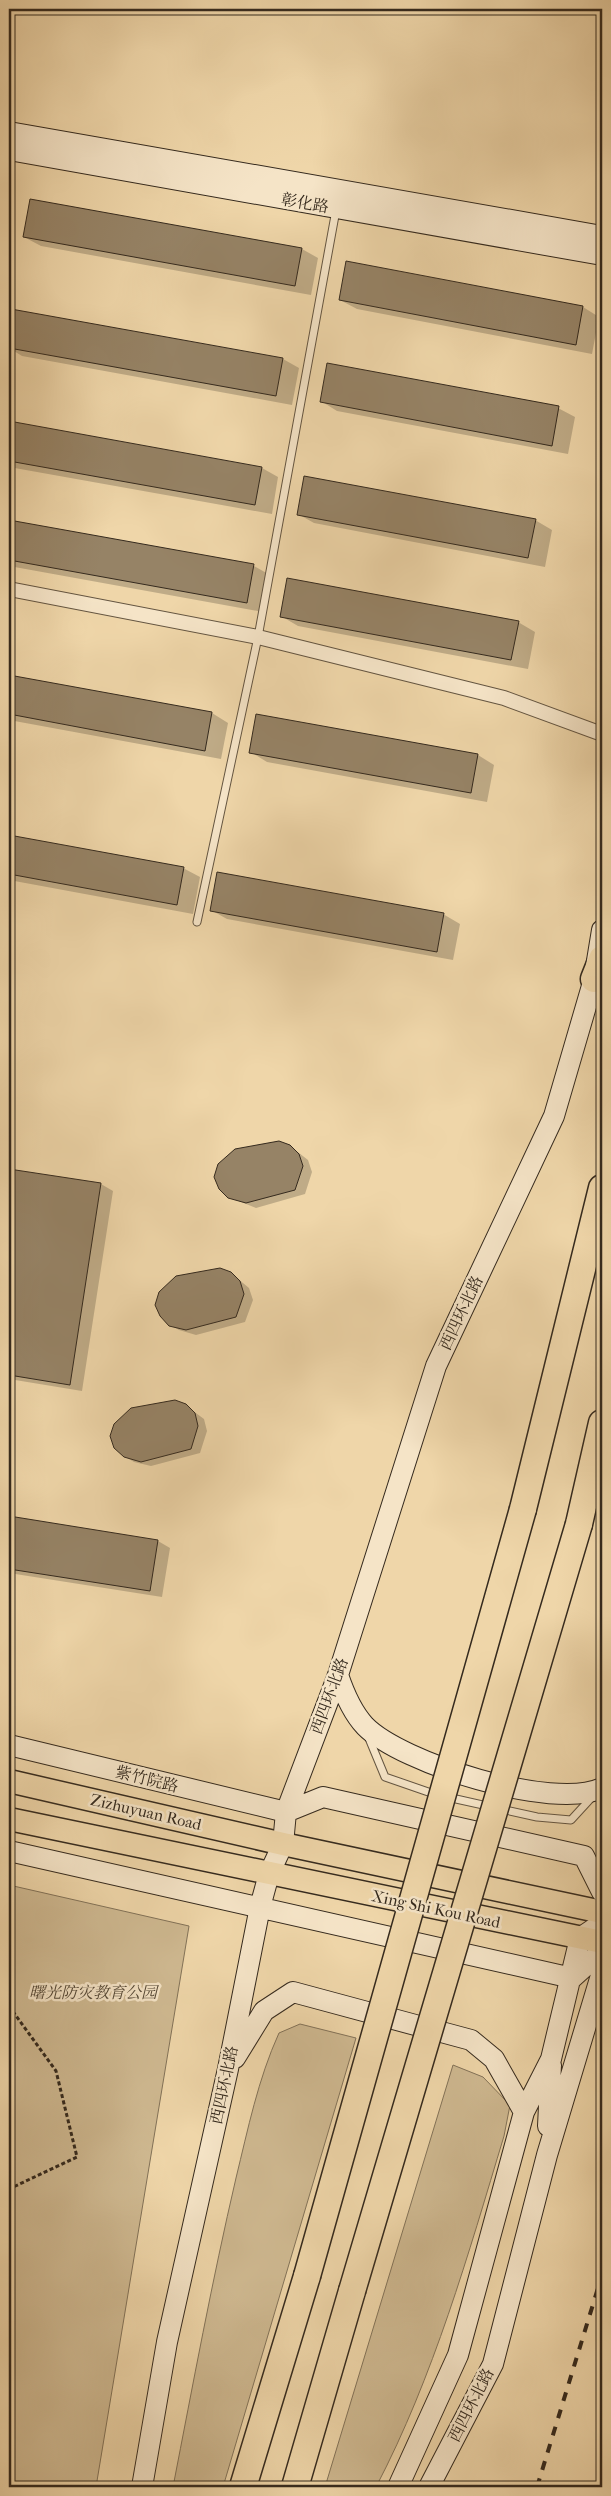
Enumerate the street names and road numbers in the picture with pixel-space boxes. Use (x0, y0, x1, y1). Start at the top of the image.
street label: 彰化路 (280, 189, 330, 217)
street label: 西四环北路 (435, 1273, 487, 1353)
street label: 西四环北路 (306, 1655, 352, 1737)
street label: 紫竹院路 (114, 1762, 180, 1796)
street label: Zizhuyuan Road (89, 1790, 204, 1834)
street label: Xing Shi Kou Road (370, 1886, 502, 1932)
street label: 西四环北路 (206, 2044, 242, 2126)
street label: 西四环北路 (444, 2365, 498, 2445)

